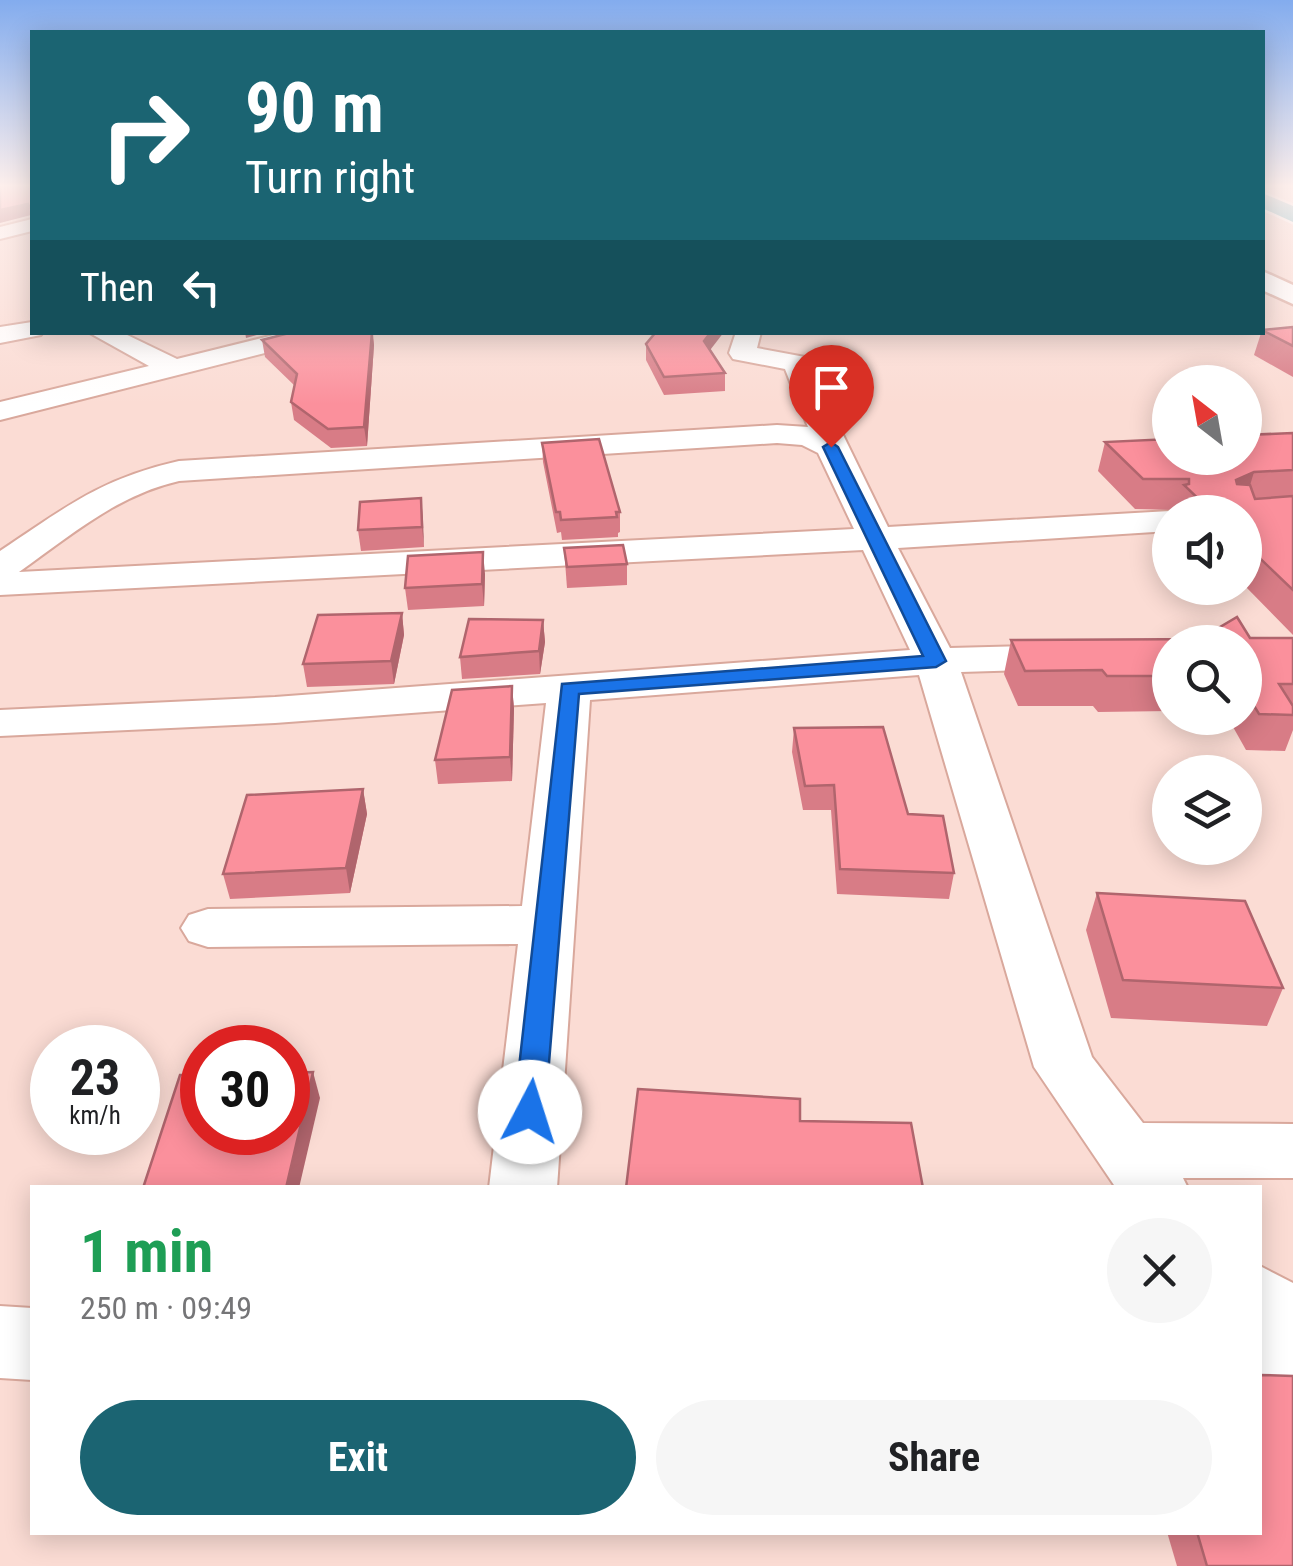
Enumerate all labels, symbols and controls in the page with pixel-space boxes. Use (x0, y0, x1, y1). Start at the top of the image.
text: 90 m (245, 67, 384, 149)
icon: right (80, 70, 210, 200)
text: Turn right (245, 151, 415, 204)
icon: left (174, 260, 229, 315)
text: Then (80, 266, 154, 310)
pin (789, 345, 874, 448)
icon: arrive (804, 360, 859, 415)
north arrow (1152, 365, 1262, 475)
map controls (1152, 365, 1262, 865)
button: sound (1152, 495, 1262, 605)
button: search (1152, 625, 1262, 735)
button: layers (1152, 755, 1262, 865)
speed limit sign: 30 (180, 1025, 310, 1155)
text: 23 (70, 1049, 120, 1107)
position arrow (478, 1060, 582, 1164)
text: km/h (69, 1101, 121, 1130)
text: 1 min (80, 1216, 213, 1287)
button: close (1107, 1218, 1212, 1323)
text: 250 m · 09:49 (80, 1289, 252, 1327)
button: Exit (80, 1400, 636, 1515)
button: Share (656, 1400, 1212, 1515)

